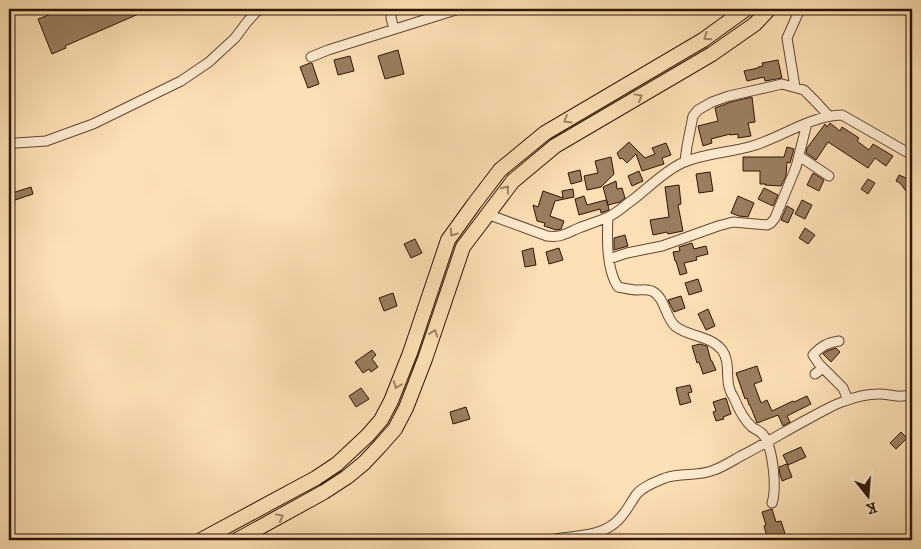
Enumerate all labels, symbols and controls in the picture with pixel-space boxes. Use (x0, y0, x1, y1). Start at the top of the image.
one-way arrow (703, 31, 713, 40)
one-way arrow (633, 93, 642, 103)
one-way arrow (563, 113, 572, 123)
one-way arrow (501, 186, 509, 195)
one-way arrow (450, 227, 459, 237)
one-way arrow (428, 329, 438, 337)
one-way arrow (393, 381, 403, 389)
north arrow (844, 472, 894, 522)
text: K (863, 497, 879, 518)
one-way arrow (275, 513, 284, 523)

